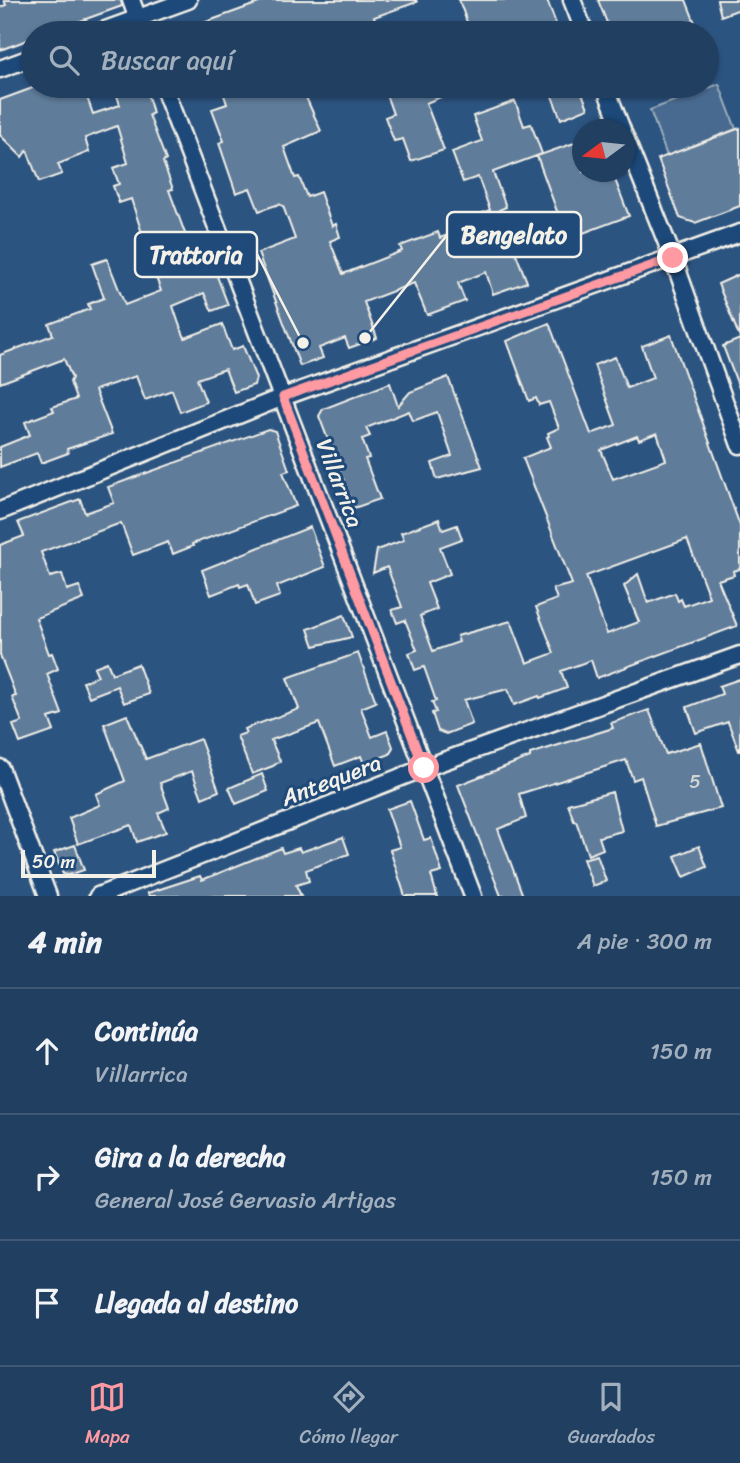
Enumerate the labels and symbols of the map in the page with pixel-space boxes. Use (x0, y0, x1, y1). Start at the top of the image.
north arrow (572, 119, 635, 182)
callout: Bengelato (447, 212, 581, 257)
text: Bengelato (461, 214, 568, 256)
callout: Trattoria (135, 232, 257, 277)
text: Trattoria (149, 234, 243, 276)
route end (657, 242, 688, 273)
street label: Villarrica (304, 432, 375, 534)
street label: Antequera (274, 743, 388, 819)
route start (408, 752, 439, 783)
house number: 5 (689, 765, 701, 798)
scale bar (21, 847, 156, 879)

